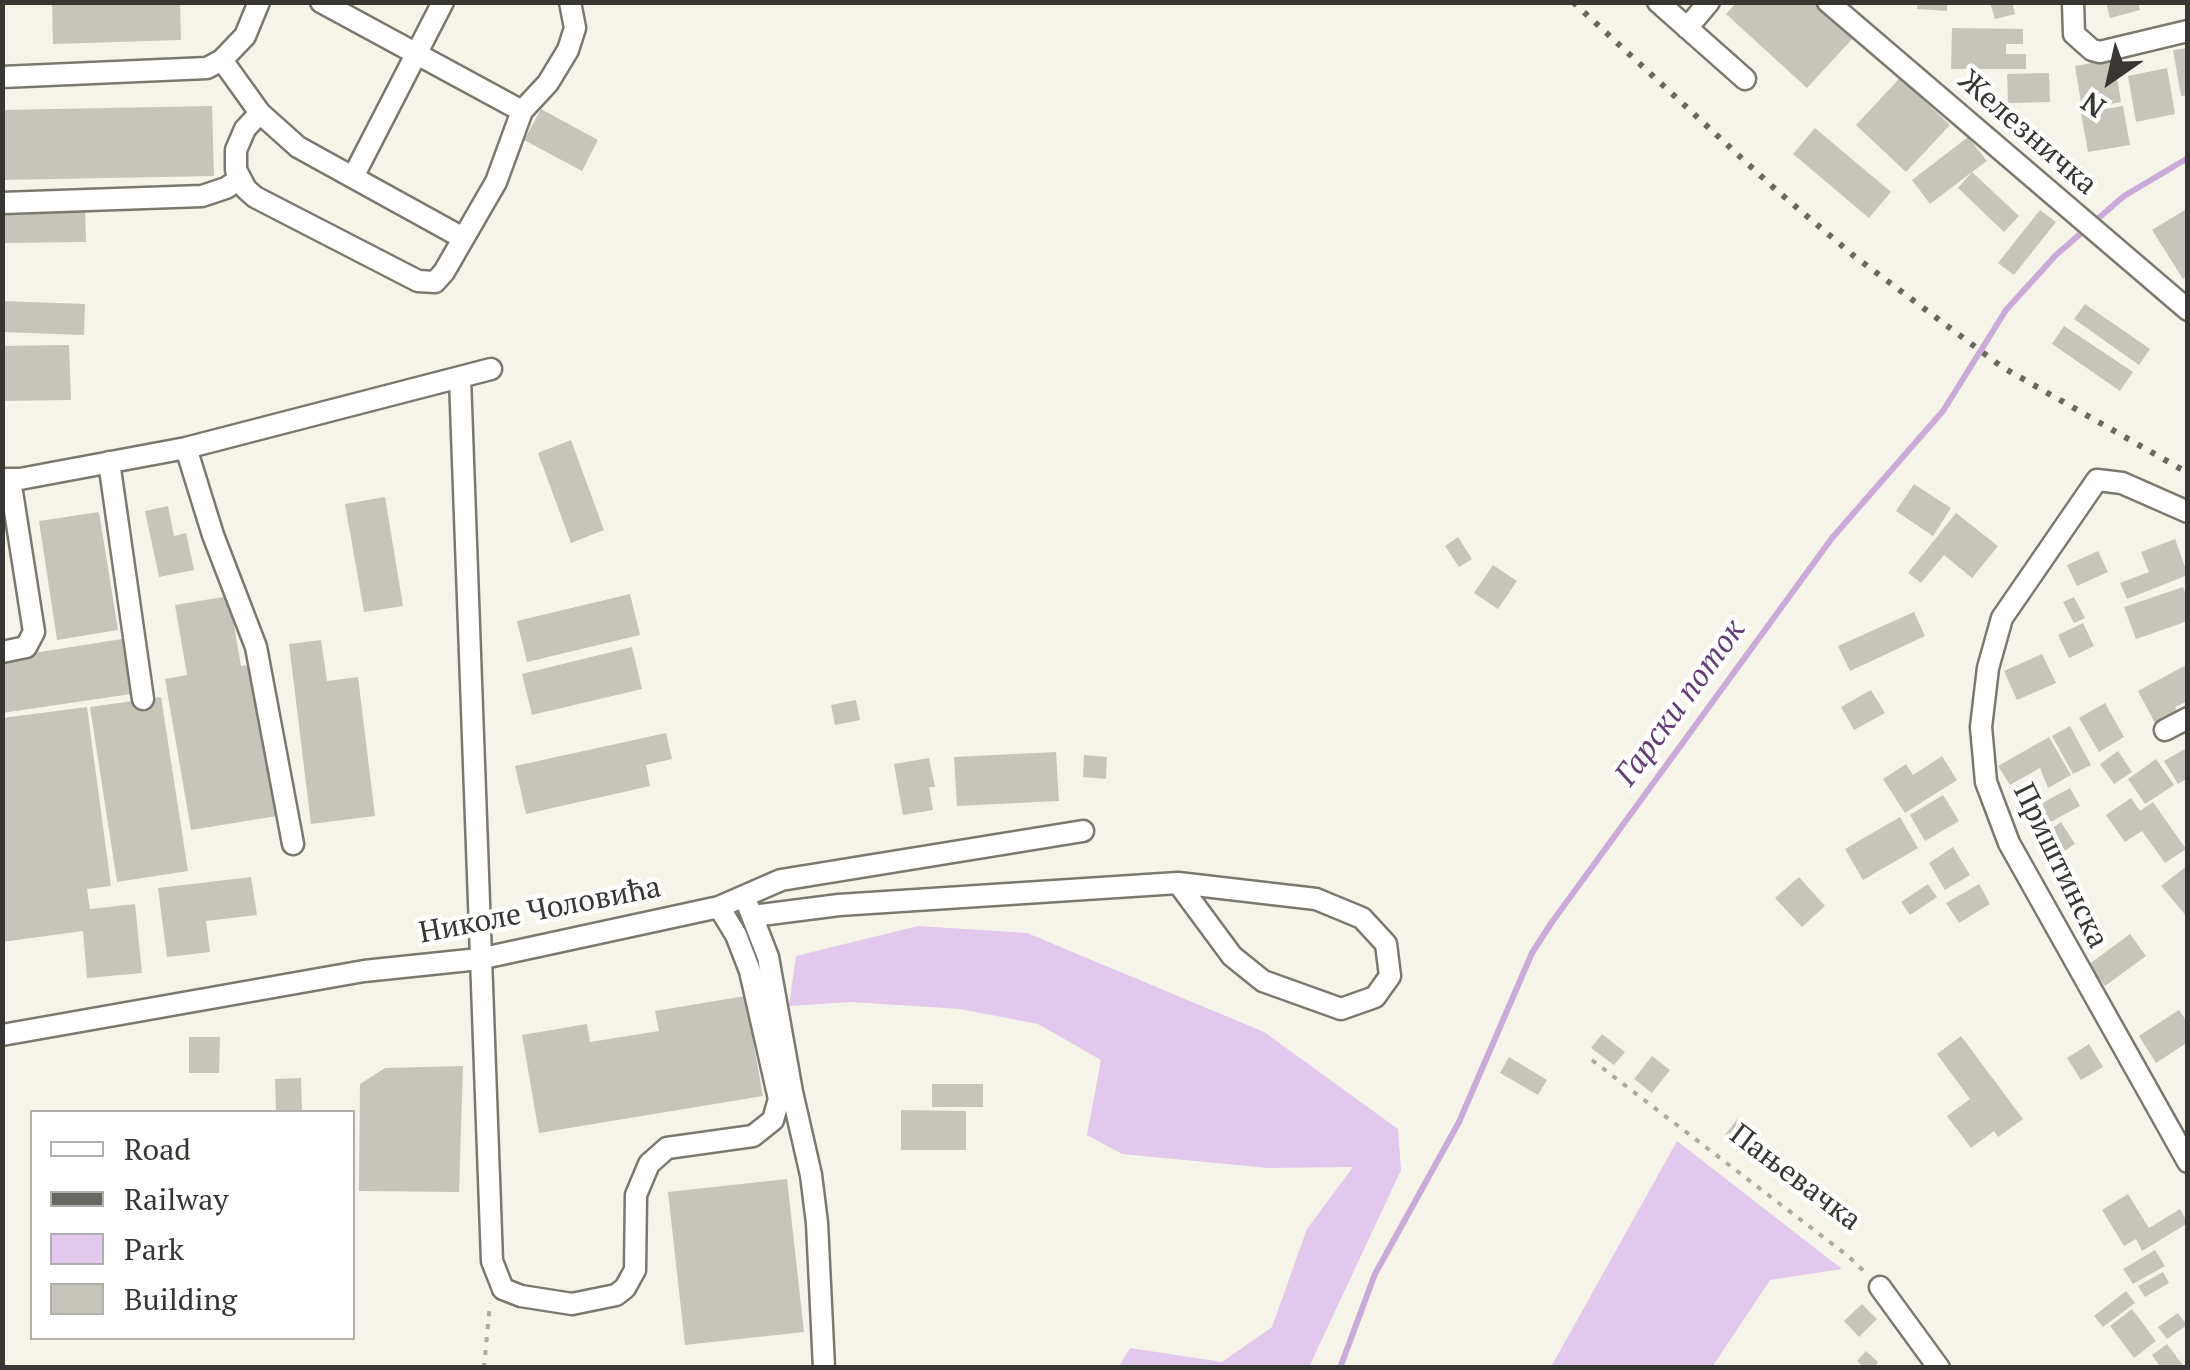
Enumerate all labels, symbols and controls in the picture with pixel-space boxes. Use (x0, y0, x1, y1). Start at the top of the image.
north arrow (2060, 30, 2160, 130)
street label: Железничка (1950, 63, 2104, 203)
text: N (2074, 84, 2112, 127)
water label: Гарски поток (1608, 612, 1754, 794)
street label: Приштинска (2005, 778, 2115, 954)
street label: Николе Чоловића (416, 870, 664, 952)
legend (30, 1110, 355, 1340)
street label: Пањевачка (1722, 1117, 1868, 1239)
text: Road (124, 1129, 191, 1169)
text: Railway (124, 1179, 228, 1219)
text: Park (124, 1229, 184, 1269)
text: Building (124, 1279, 237, 1319)

